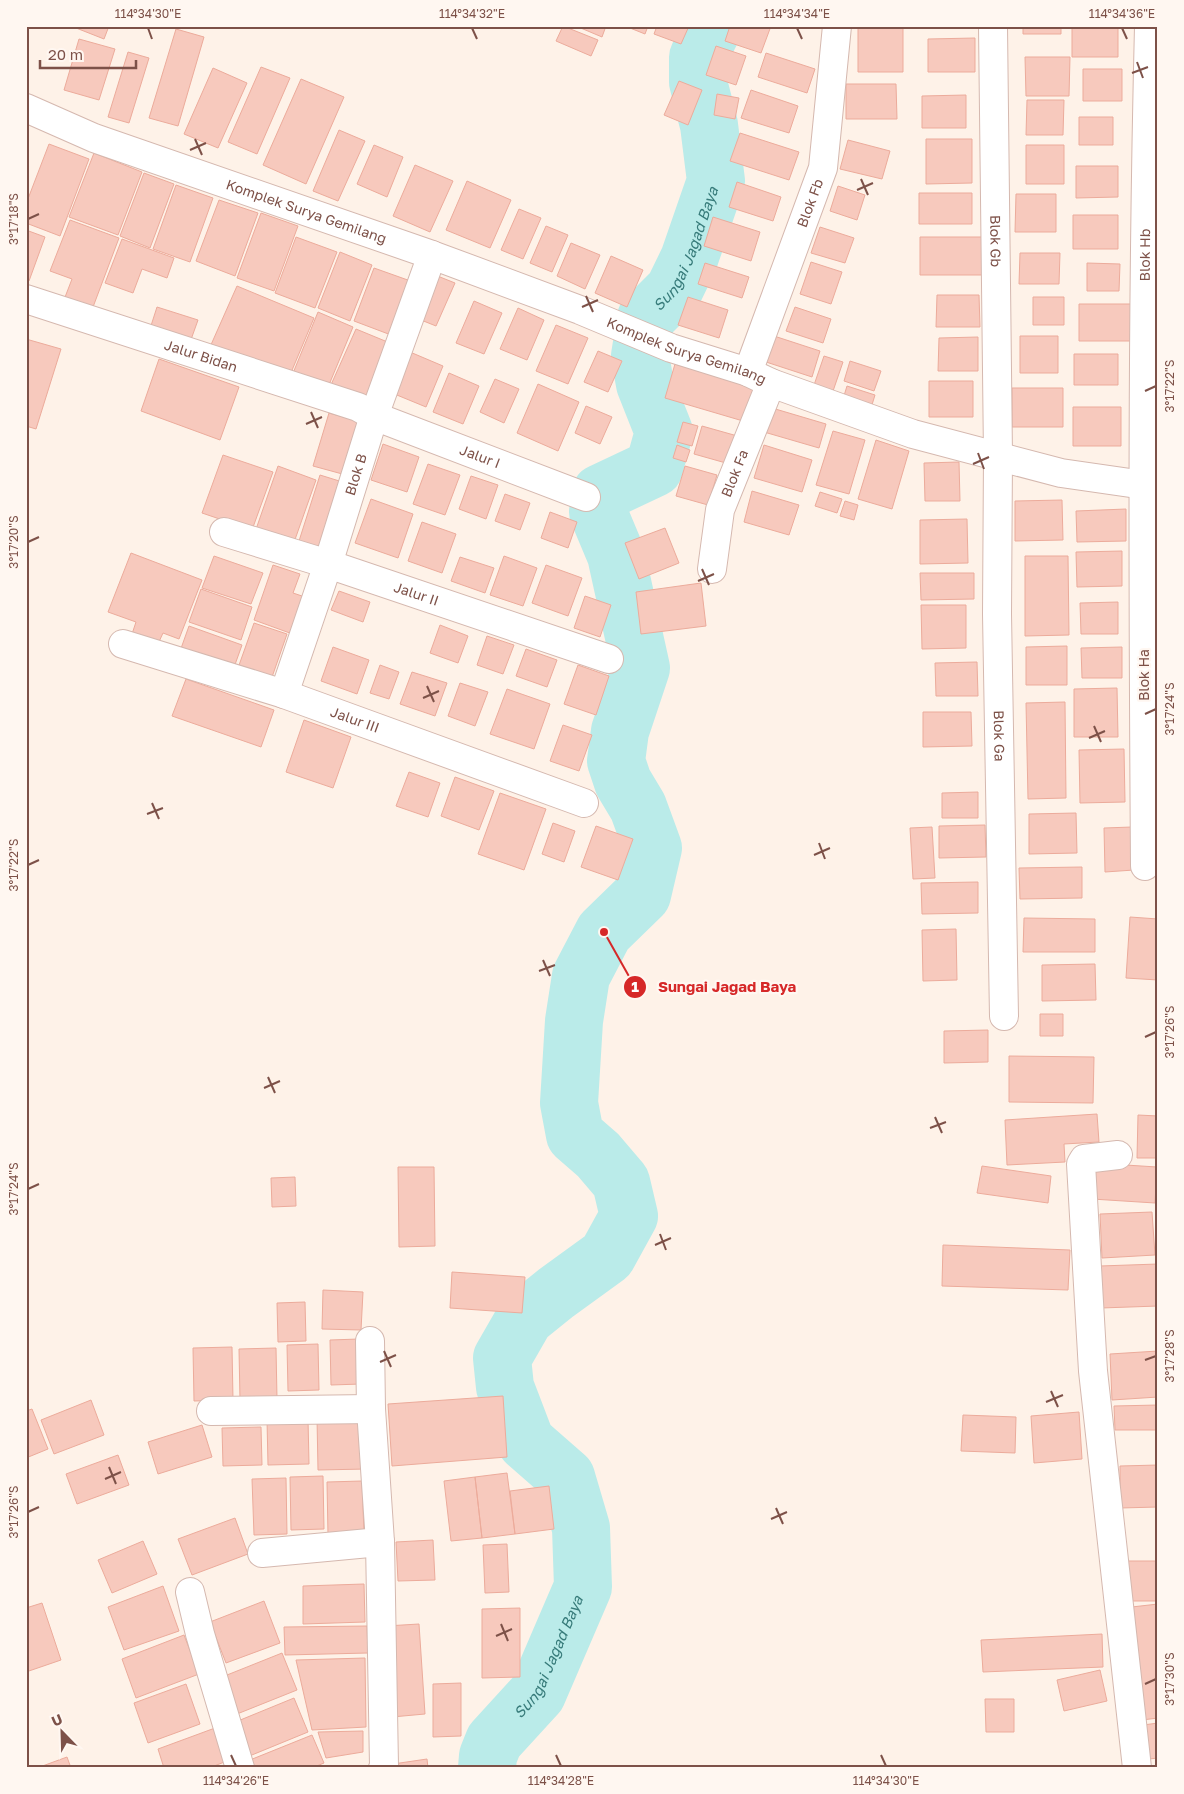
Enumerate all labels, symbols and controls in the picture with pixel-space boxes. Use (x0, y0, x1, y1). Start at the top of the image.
text: 114°34'30"E (115, 6, 181, 21)
text: 114°34'32"E (439, 6, 505, 21)
text: 114°34'34"E (764, 6, 830, 21)
text: 114°34'36"E (1089, 6, 1155, 21)
scale bar (40, 38, 136, 70)
text: 20 m (48, 45, 83, 63)
street label: Komplek Surya Gemilang (224, 175, 389, 247)
street label: Blok Fb (793, 176, 826, 230)
water label: Sungai Jagad Baya (649, 184, 721, 314)
text: 3°17'18"S (6, 193, 21, 245)
street label: Blok Gb (987, 215, 1005, 267)
street label: Blok Hb (1136, 228, 1153, 282)
street label: Komplek Surya Gemilang (604, 313, 769, 387)
street label: Jalur Bidan (162, 336, 240, 375)
text: 3°17'22"S (1162, 359, 1177, 412)
street label: Jalur I (458, 441, 503, 471)
street label: Blok Fa (717, 447, 751, 499)
street label: Blok B (341, 451, 370, 497)
text: 3°17'20"S (6, 515, 21, 569)
street label: Jalur II (392, 578, 441, 609)
street label: Blok Ha (1135, 649, 1152, 701)
text: 3°17'24"S (1162, 682, 1177, 736)
street label: Jalur III (328, 703, 382, 736)
street label: Blok Ga (991, 710, 1009, 762)
text: 3°17'22"S (6, 838, 21, 891)
callout: Sungai Jagad Baya (623, 972, 806, 1002)
text: 1 (631, 977, 639, 995)
text: Sungai Jagad Baya (658, 977, 796, 995)
text: 3°17'26"S (1162, 1005, 1177, 1059)
text: 3°17'24"S (6, 1162, 21, 1216)
text: 3°17'28"S (1162, 1329, 1177, 1383)
text: 3°17'26"S (6, 1485, 21, 1539)
water label: Sungai Jagad Baya (510, 1592, 586, 1721)
text: 3°17'30"S (1162, 1652, 1177, 1706)
north arrow (38, 1706, 88, 1756)
text: U (49, 1710, 65, 1729)
text: 114°34'26"E (203, 1773, 269, 1788)
text: 114°34'28"E (528, 1773, 594, 1788)
text: 114°34'30"E (853, 1773, 919, 1788)

